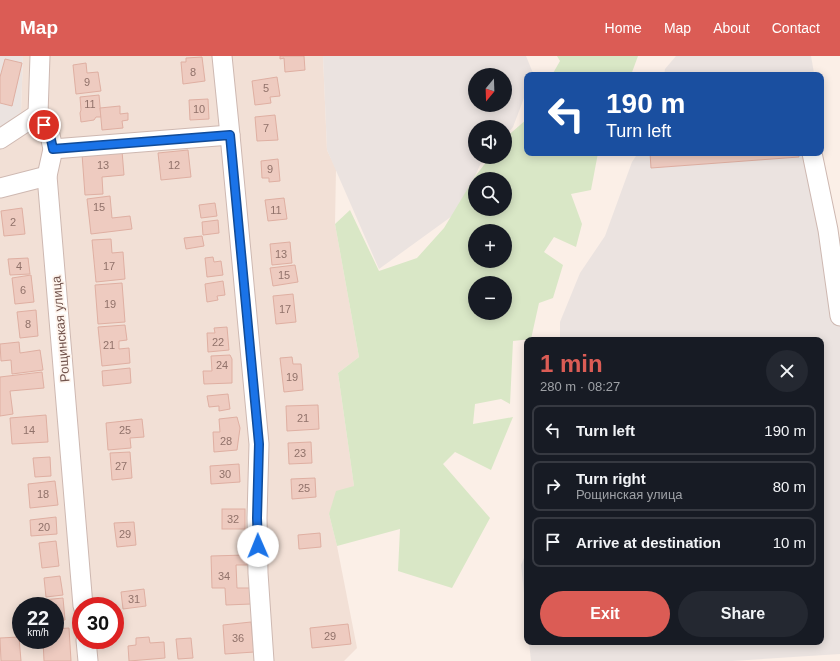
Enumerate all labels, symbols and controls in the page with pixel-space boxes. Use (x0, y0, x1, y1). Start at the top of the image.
text: Map (20, 17, 58, 38)
text: Home (605, 20, 642, 36)
text: Map (664, 20, 691, 36)
text: About (713, 20, 750, 36)
text: Contact (772, 20, 820, 36)
house number: 8 (190, 66, 196, 78)
north arrow (468, 68, 512, 112)
map controls (468, 68, 512, 320)
house number: 9 (84, 76, 90, 88)
house number: 5 (263, 82, 269, 94)
icon: left (540, 88, 592, 140)
text: 190 m (606, 88, 685, 119)
house number: 11 (84, 98, 96, 110)
house number: 10 (193, 103, 205, 115)
pin (27, 108, 61, 142)
icon: arrive (33, 114, 55, 136)
button: sound (468, 120, 512, 164)
text: Turn left (606, 121, 671, 141)
house number: 7 (263, 122, 269, 134)
house number: 13 (97, 159, 109, 171)
house number: 12 (168, 159, 180, 171)
house number: 9 (267, 163, 273, 175)
button: search (468, 172, 512, 216)
house number: 15 (93, 201, 105, 213)
house number: 11 (270, 204, 282, 216)
house number: 2 (10, 216, 16, 228)
button: + (468, 224, 512, 268)
house number: 13 (275, 248, 287, 260)
house number: 4 (16, 260, 22, 272)
house number: 17 (103, 260, 115, 272)
house number: 15 (278, 269, 290, 281)
street label: Рощинская улица (48, 274, 73, 383)
button: − (468, 276, 512, 320)
house number: 6 (20, 284, 26, 296)
house number: 19 (104, 298, 116, 310)
house number: 17 (279, 303, 291, 315)
house number: 8 (25, 318, 31, 330)
house number: 22 (212, 336, 224, 348)
house number: 21 (103, 339, 115, 351)
text: 1 min (540, 350, 603, 377)
button: close (766, 350, 808, 392)
house number: 24 (216, 359, 228, 371)
house number: 19 (286, 371, 298, 383)
text: 280 m · 08:27 (540, 379, 620, 394)
house number: 21 (297, 412, 309, 424)
icon: left (542, 419, 564, 441)
text: Turn left (576, 422, 635, 439)
text: 190 m (764, 422, 806, 439)
house number: 14 (23, 424, 35, 436)
house number: 25 (119, 424, 131, 436)
house number: 28 (220, 435, 232, 447)
house number: 23 (294, 447, 306, 459)
house number: 27 (115, 460, 127, 472)
house number: 30 (219, 468, 231, 480)
text: Turn right (576, 470, 646, 487)
icon: right (542, 475, 564, 497)
text: 80 m (773, 478, 806, 495)
house number: 25 (298, 482, 310, 494)
text: Рощинская улица (576, 487, 683, 502)
house number: 18 (37, 488, 49, 500)
house number: 32 (227, 513, 239, 525)
house number: 20 (38, 521, 50, 533)
position arrow (237, 525, 279, 567)
house number: 29 (119, 528, 131, 540)
icon: arrive (542, 531, 564, 553)
text: Arrive at destination (576, 534, 721, 551)
text: 10 m (773, 534, 806, 551)
house number: 34 (218, 570, 230, 582)
button: Exit (540, 591, 670, 637)
button: Share (678, 591, 808, 637)
house number: 31 (128, 593, 140, 605)
speed limit sign: 30 (72, 597, 124, 649)
text: 22 (27, 607, 49, 629)
text: km/h (27, 627, 49, 638)
house number: 29 (324, 630, 336, 642)
house number: 36 (232, 632, 244, 644)

